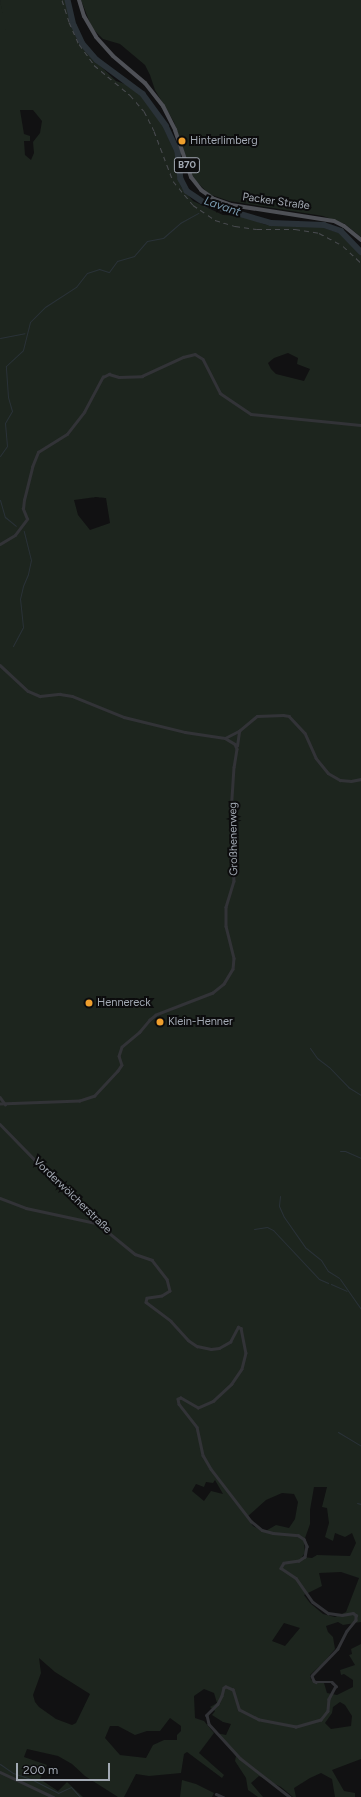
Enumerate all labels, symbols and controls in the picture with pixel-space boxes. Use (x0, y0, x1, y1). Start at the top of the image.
place label: Hinterlimberg (190, 134, 258, 148)
marker: Hinterlimberg (177, 136, 187, 146)
road number: B70 (173, 157, 201, 173)
street label: Packer Straße (241, 191, 311, 213)
water label: Lavant (202, 194, 242, 220)
street label: Großhenerweg (227, 802, 241, 876)
place label: Hennereck (97, 996, 151, 1010)
marker: Hennereck (84, 998, 94, 1008)
place label: Klein-Henner (168, 1015, 233, 1029)
marker: Klein-Henner (155, 1017, 165, 1027)
street label: Vorderwölcherstraße (30, 1155, 114, 1237)
scale bar (18, 1755, 112, 1781)
text: 200 m (23, 1763, 58, 1777)

